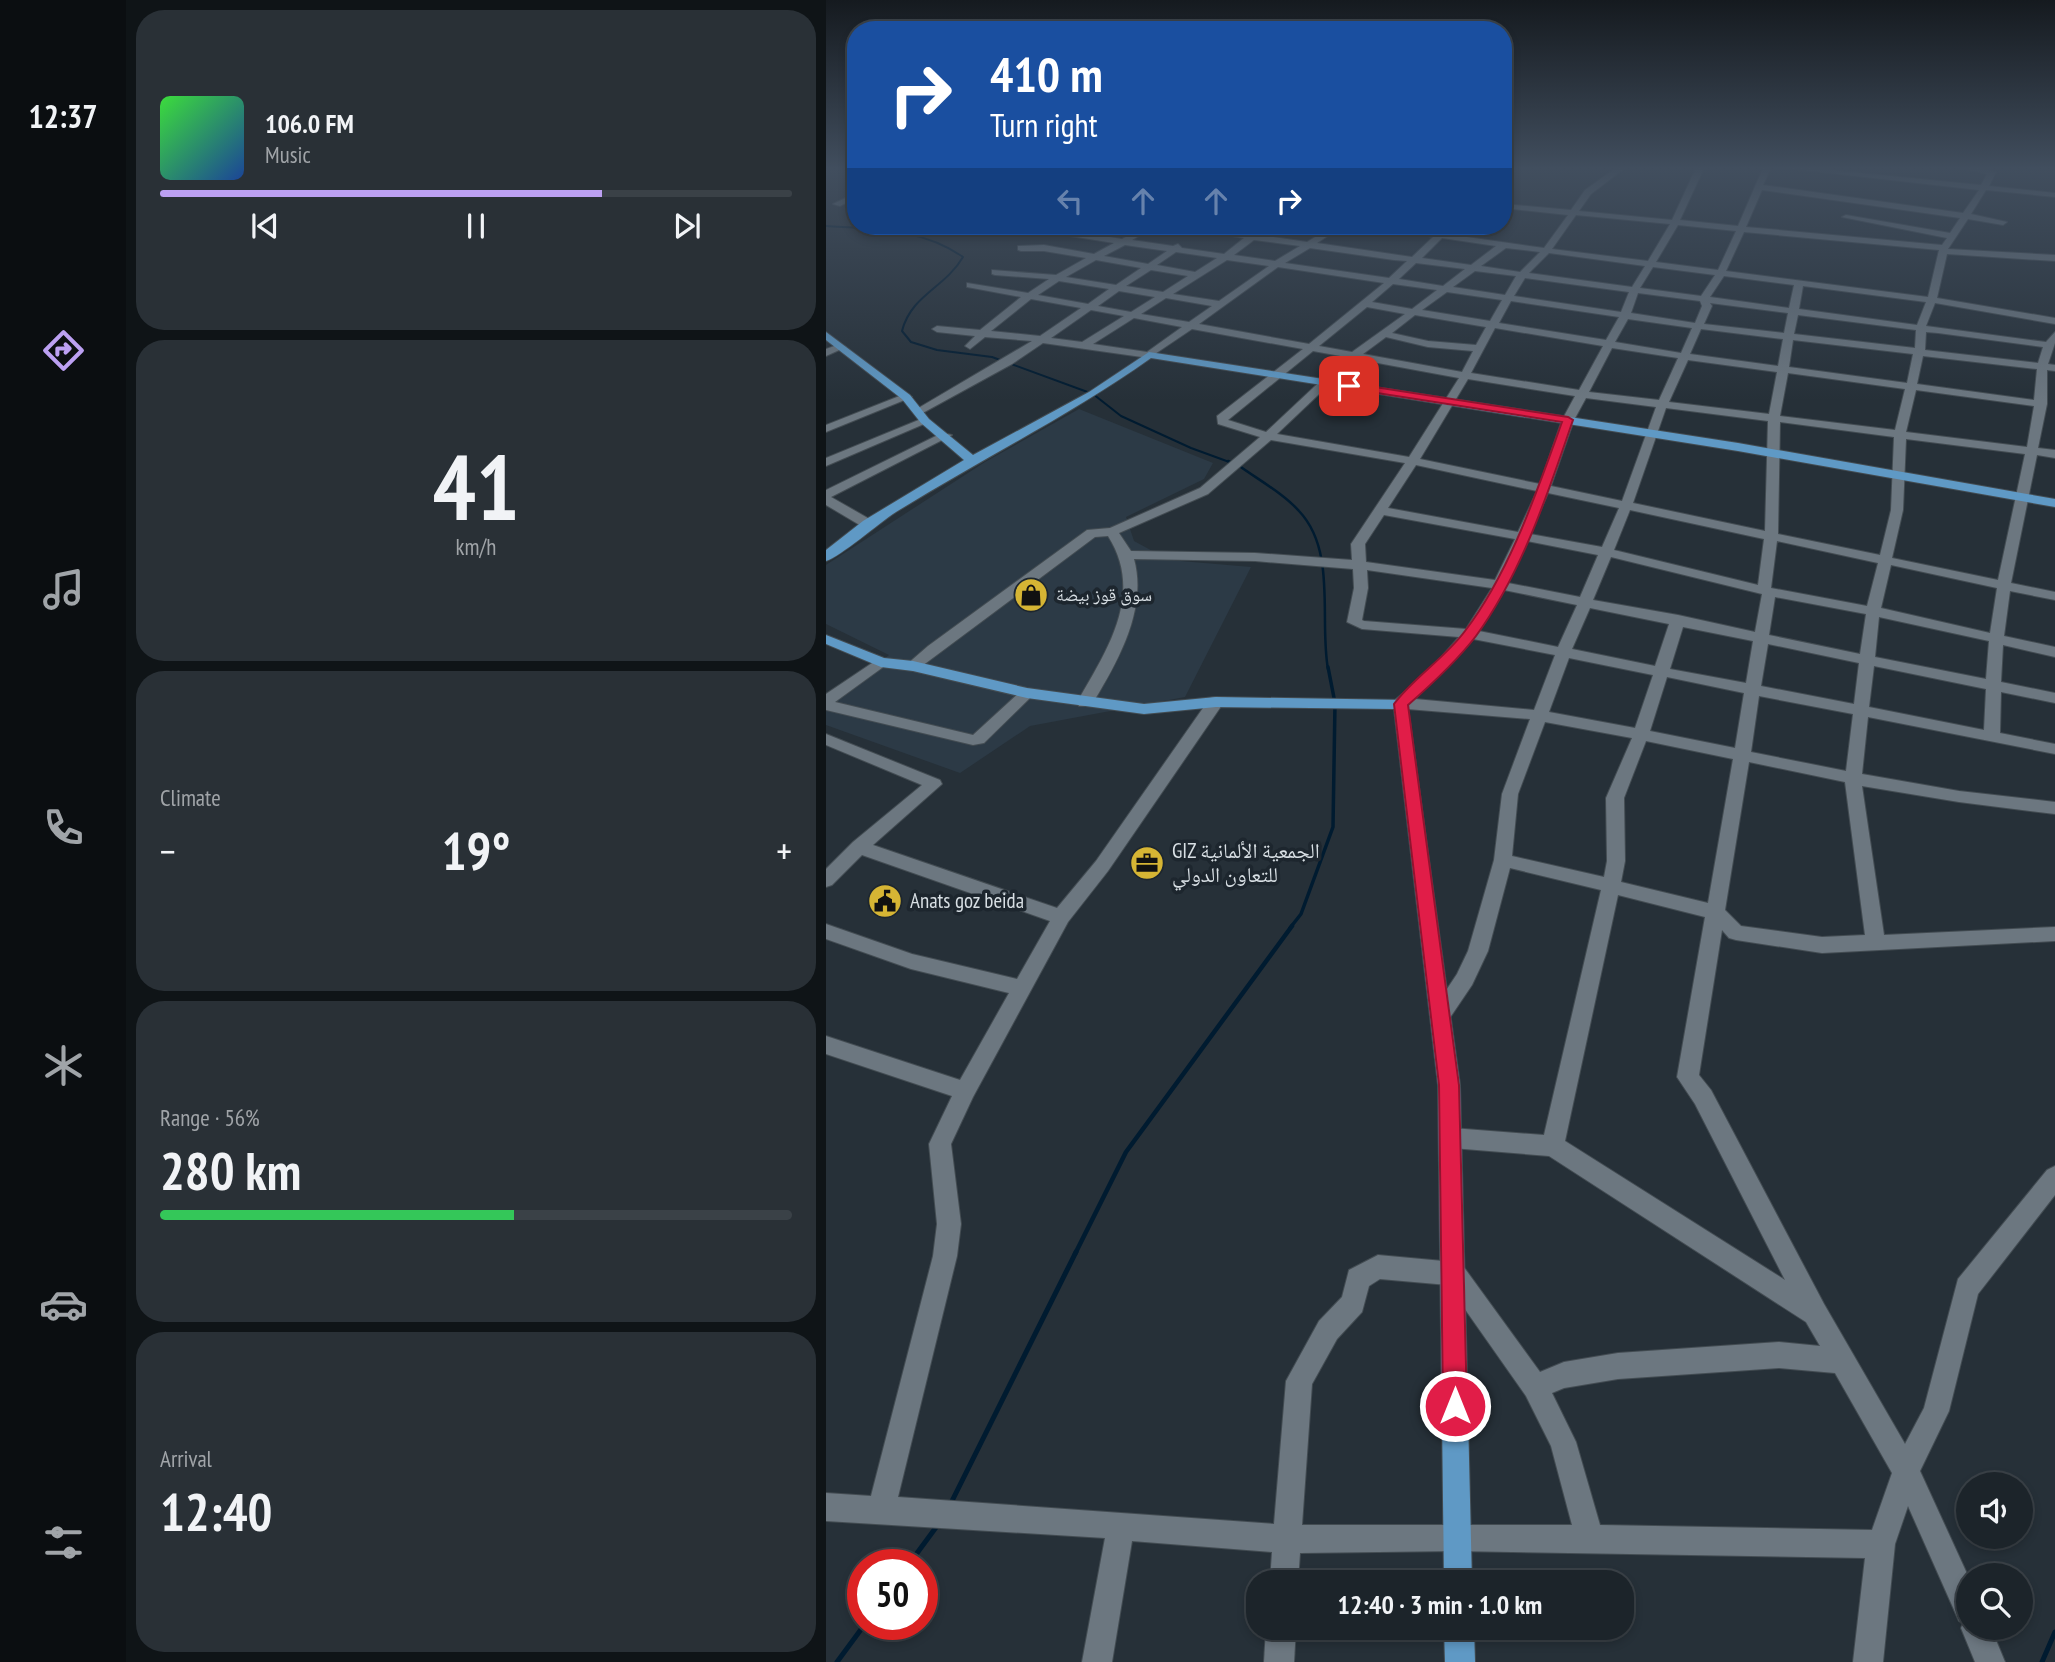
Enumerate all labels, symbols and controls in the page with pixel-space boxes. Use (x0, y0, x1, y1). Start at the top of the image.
text: 410 m (990, 42, 1103, 106)
icon: right (875, 49, 966, 140)
text: 12:37 (28, 95, 98, 137)
text: Turn right (990, 104, 1098, 146)
text: 106.0 FM (265, 107, 354, 140)
text: Music (265, 140, 311, 169)
icon: left (1051, 182, 1089, 220)
icon: ahead (1124, 182, 1162, 220)
icon: ahead (1197, 182, 1235, 220)
icon: right (1270, 182, 1308, 220)
icon: previous (246, 207, 284, 245)
icon: pause (457, 207, 495, 245)
icon: next (668, 207, 706, 245)
icon: directions (39, 326, 88, 375)
pin (1319, 356, 1379, 416)
icon: arrive (1330, 367, 1368, 405)
text: 41 (433, 427, 520, 545)
text: km/h (456, 532, 496, 561)
icon: music (39, 565, 88, 614)
shop icon: سوق قوز بيضة (1012, 576, 1050, 614)
place label: سوق قوز بيضة (1056, 583, 1152, 606)
text: Climate (160, 783, 221, 812)
icon: phone (39, 803, 88, 852)
text: 19° (442, 817, 510, 884)
text: − (160, 826, 176, 875)
text: + (776, 826, 792, 875)
place label: GIZ الجمعية الألمانية للتعاون الدولي (1172, 837, 1320, 891)
office icon: GIZ الجمعية الألمانية للتعاون الدولي (1128, 844, 1166, 882)
public building icon: Anats goz beida (866, 882, 904, 920)
place label: Anats goz beida (910, 887, 1024, 914)
icon: climate (39, 1041, 88, 1090)
text: Range · 56% (160, 1103, 260, 1132)
text: 280 km (160, 1137, 301, 1204)
icon: car (39, 1280, 88, 1329)
position arrow (1418, 1369, 1492, 1443)
text: Arrival (160, 1444, 212, 1473)
map controls (1956, 1472, 2033, 1640)
button: sound (1956, 1472, 2033, 1549)
text: 12:40 (160, 1478, 272, 1545)
icon: filters (39, 1518, 88, 1567)
speed limit sign: 50 (847, 1549, 938, 1640)
button: search (1956, 1563, 2033, 1640)
text: 12:40 · 3 min · 1.0 km (1338, 1588, 1542, 1621)

